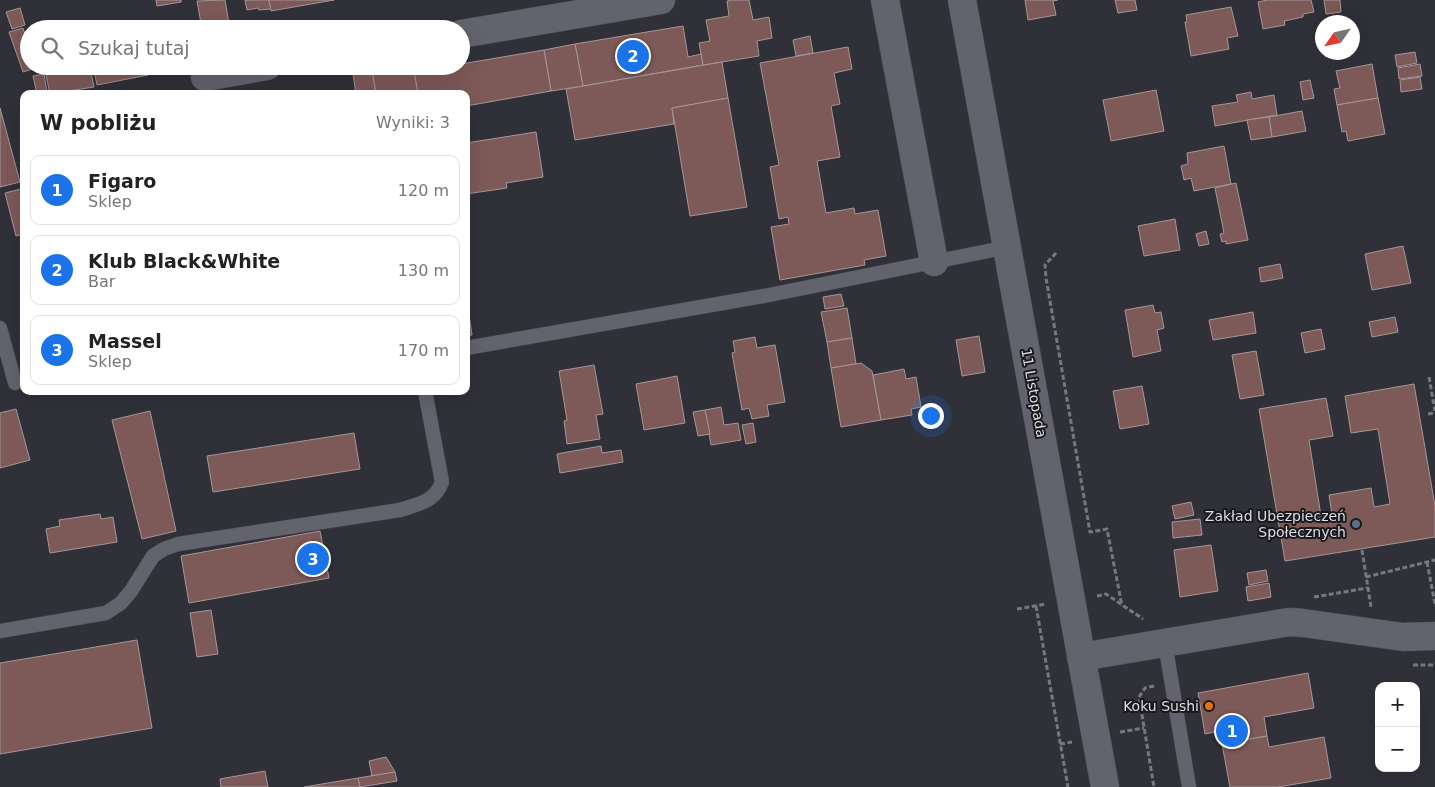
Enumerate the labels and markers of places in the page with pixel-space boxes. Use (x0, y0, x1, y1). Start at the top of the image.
pin: 2 (617, 37, 649, 75)
place label: Zakład Ubezpieczeń Społecznych (1205, 508, 1346, 540)
marker: Zakład Ubezpieczeń Społecznych (1350, 518, 1362, 530)
pin: 3 (297, 540, 329, 578)
place label: Koku Sushi (1123, 698, 1199, 714)
marker: Koku Sushi (1203, 700, 1215, 712)
pin: 1 (1216, 712, 1248, 750)

